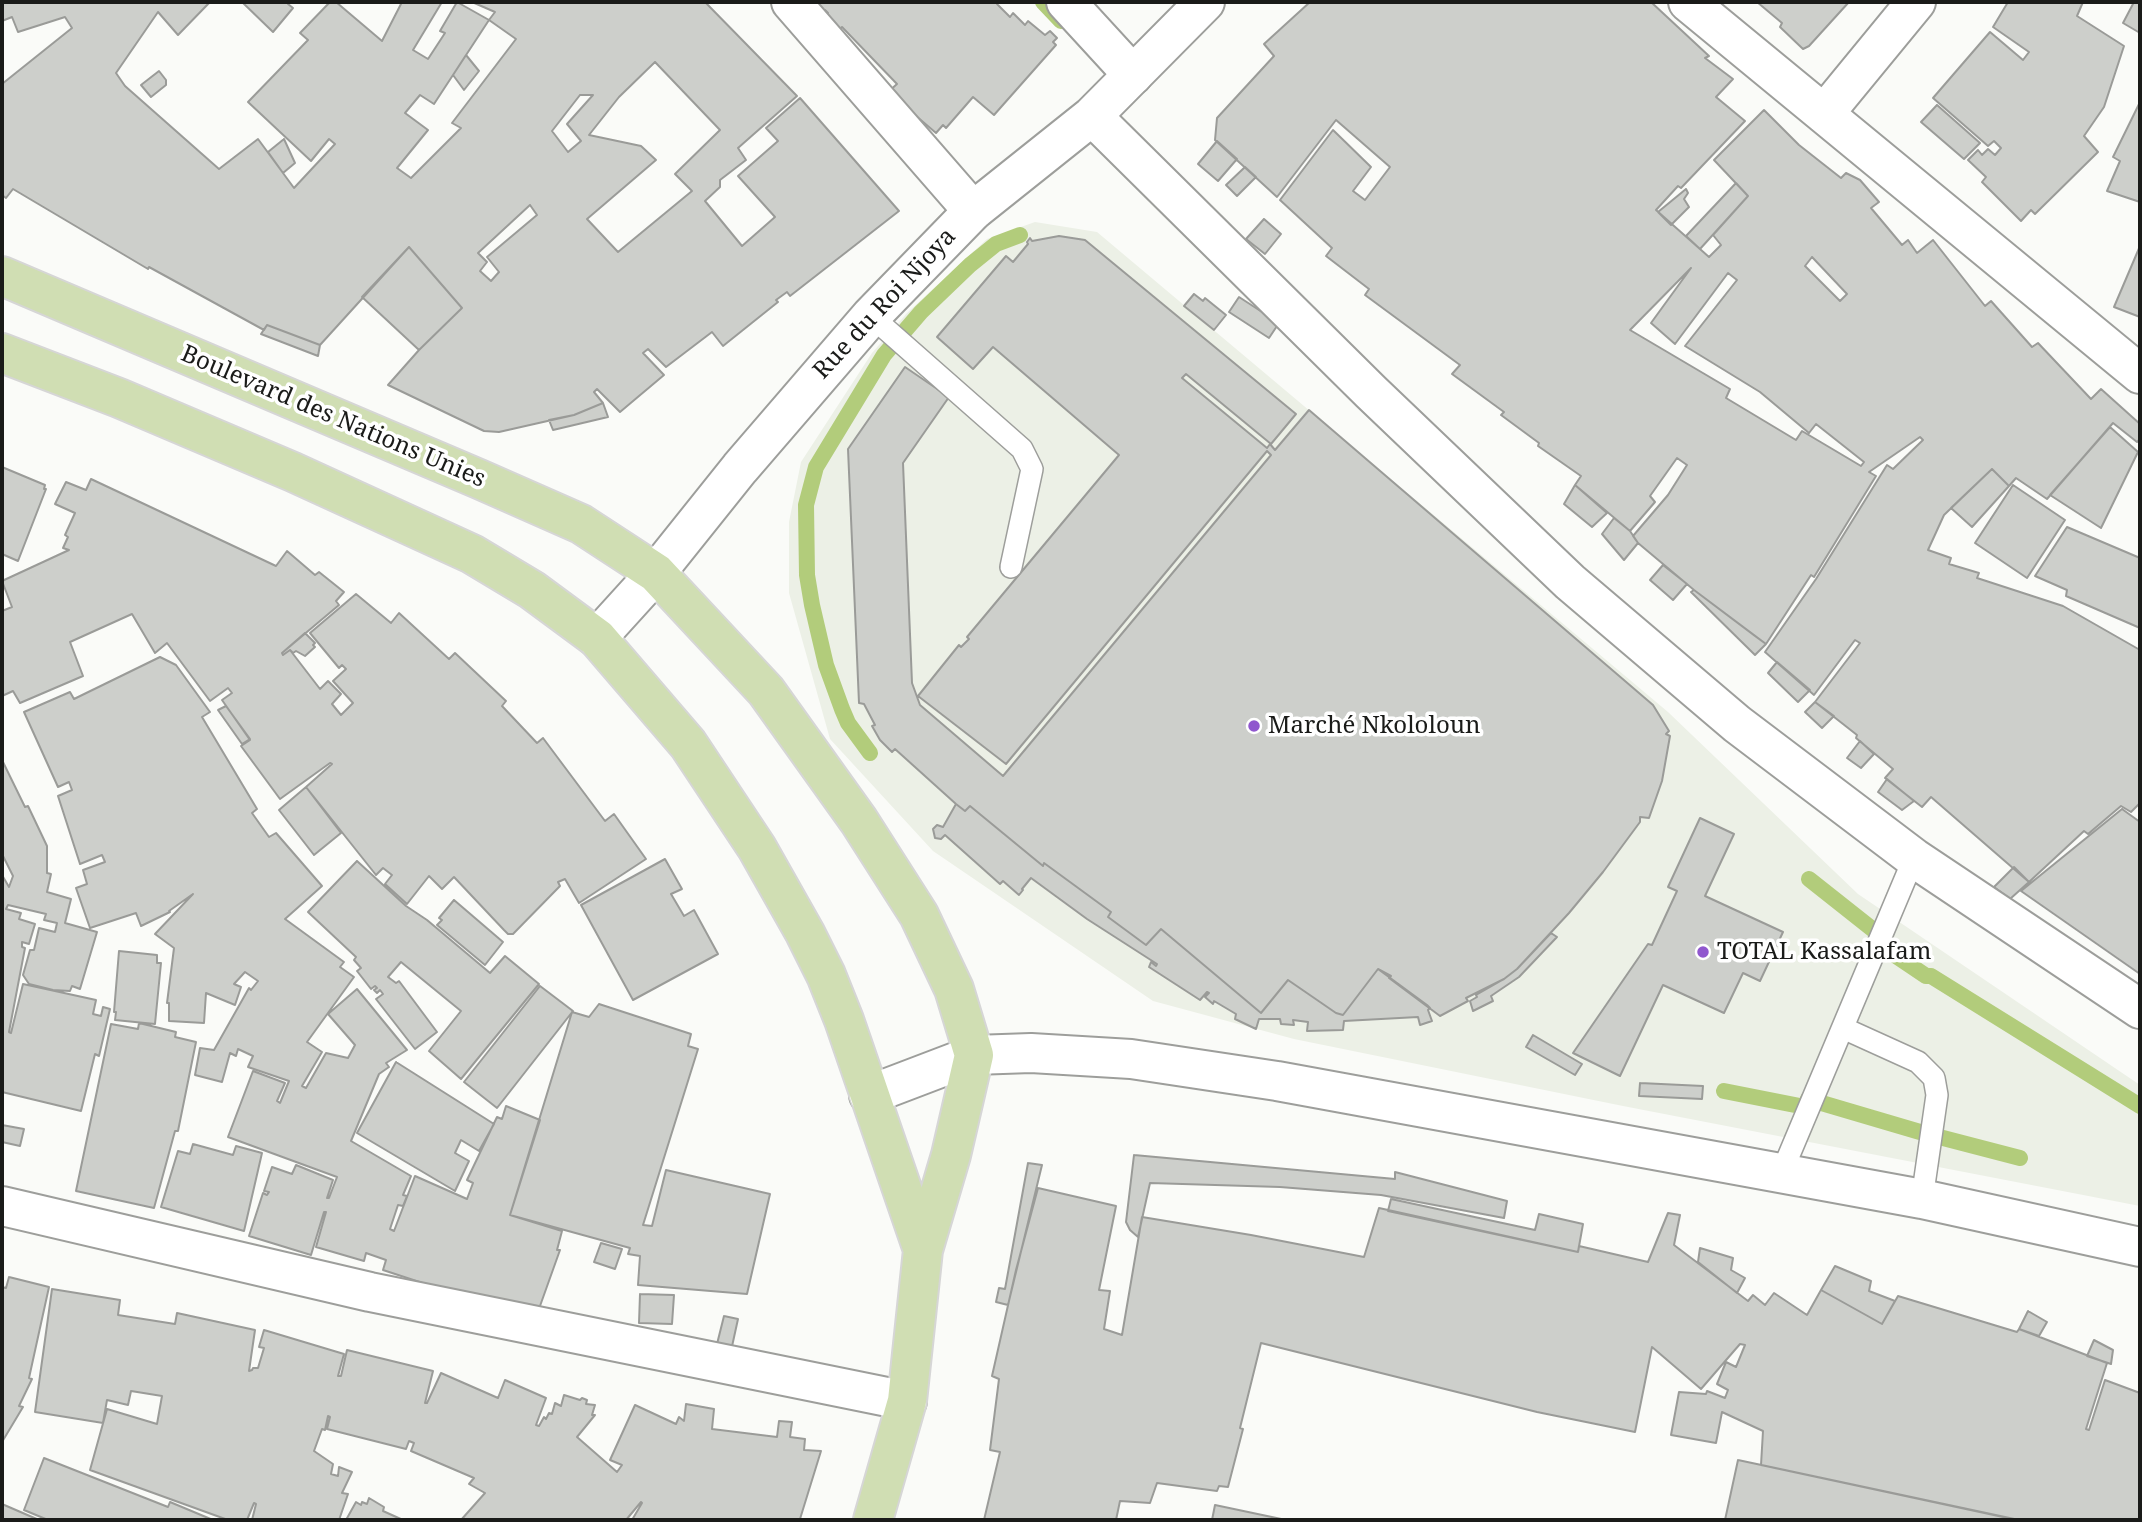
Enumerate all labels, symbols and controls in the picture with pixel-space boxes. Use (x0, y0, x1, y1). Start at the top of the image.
street label: Rue du Roi Njoya (808, 223, 962, 385)
street label: Boulevard des Nations Unies (177, 340, 489, 494)
place label: Marché Nkololoun (1268, 712, 1480, 740)
marker: Marché Nkololoun (1246, 718, 1262, 734)
place label: TOTAL Kassalafam (1717, 938, 1931, 966)
marker: TOTAL Kassalafam (1695, 944, 1711, 960)

